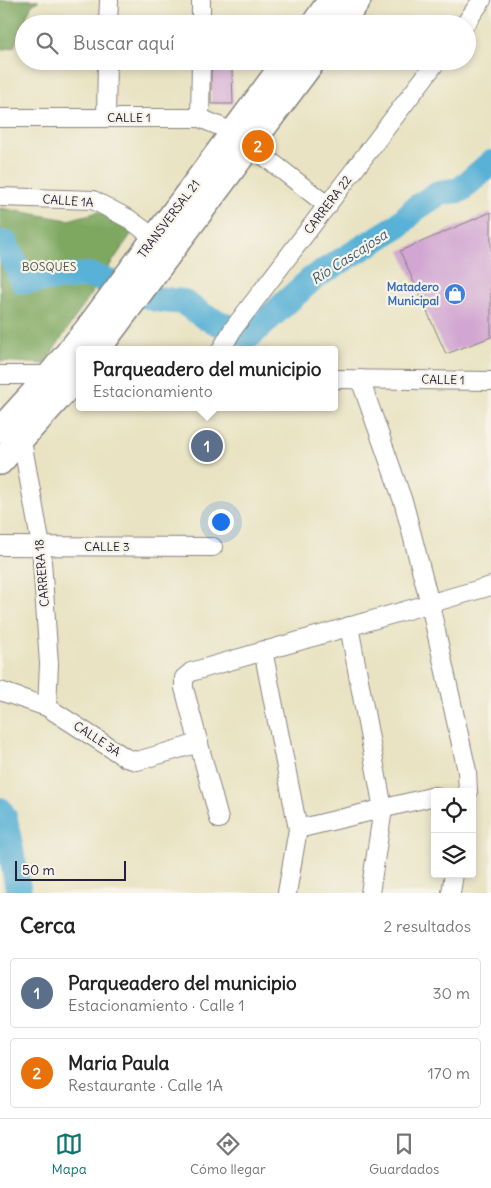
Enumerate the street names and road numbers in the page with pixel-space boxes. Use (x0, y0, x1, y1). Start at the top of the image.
street label: CALLE 1 (107, 110, 151, 125)
street label: CARRERA 22 (301, 172, 355, 237)
street label: TRANSVERSAL 21 (134, 177, 203, 261)
street label: CALLE 1A (42, 191, 94, 210)
street label: CALLE 1 (421, 372, 465, 387)
street label: CARRERA 18 (31, 539, 52, 607)
street label: CALLE 3 (84, 539, 130, 554)
street label: CALLE 3A (71, 718, 124, 759)

